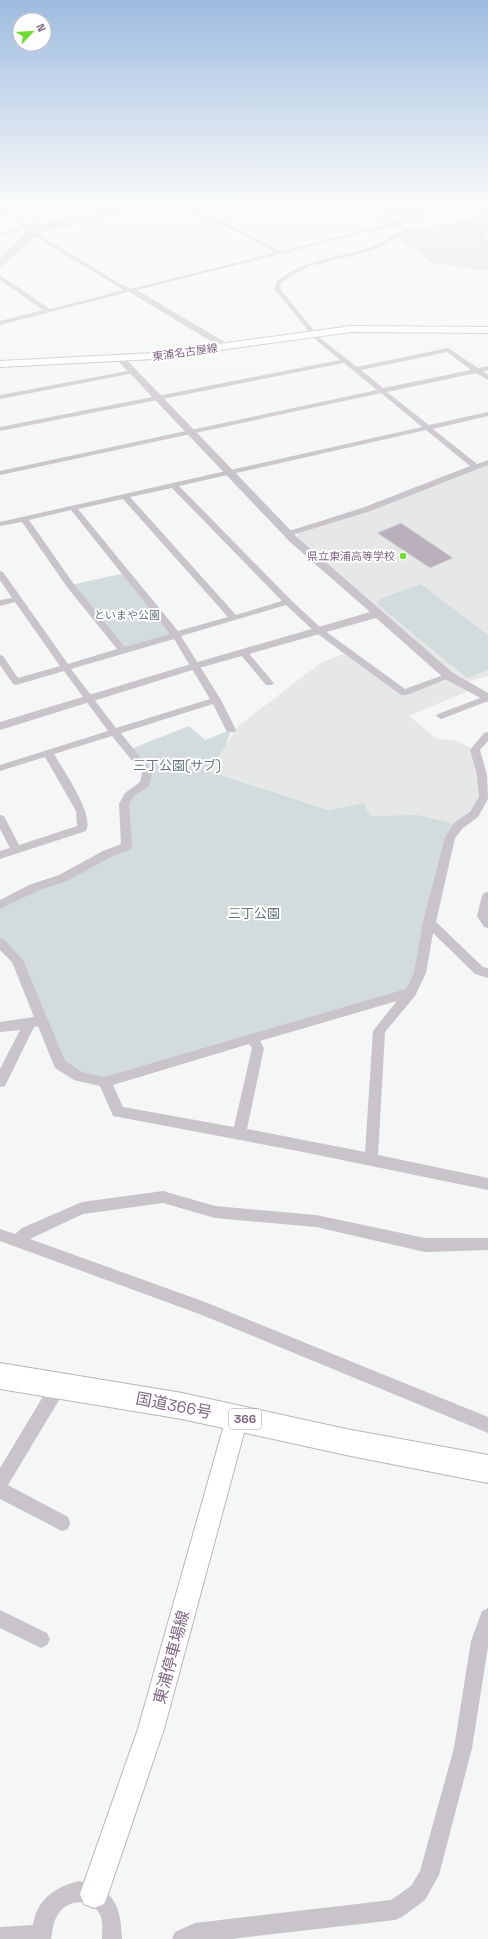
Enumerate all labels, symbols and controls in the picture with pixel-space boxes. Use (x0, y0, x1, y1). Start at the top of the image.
north arrow (12, 12, 52, 52)
text: N (33, 21, 49, 34)
street label: 東浦名古屋線 (151, 340, 219, 364)
place label: 県立東浦高等学校 (307, 549, 395, 563)
marker: 県立東浦高等学校 (398, 551, 408, 561)
park label: といまや公園 (94, 608, 160, 622)
park label: 三丁公園(サブ) (133, 757, 221, 774)
park label: 三丁公園 (228, 905, 280, 922)
street label: 国道366号 (134, 1388, 214, 1423)
road number: 366 (229, 1409, 261, 1429)
street label: 東浦停車場線 (149, 1608, 194, 1706)

